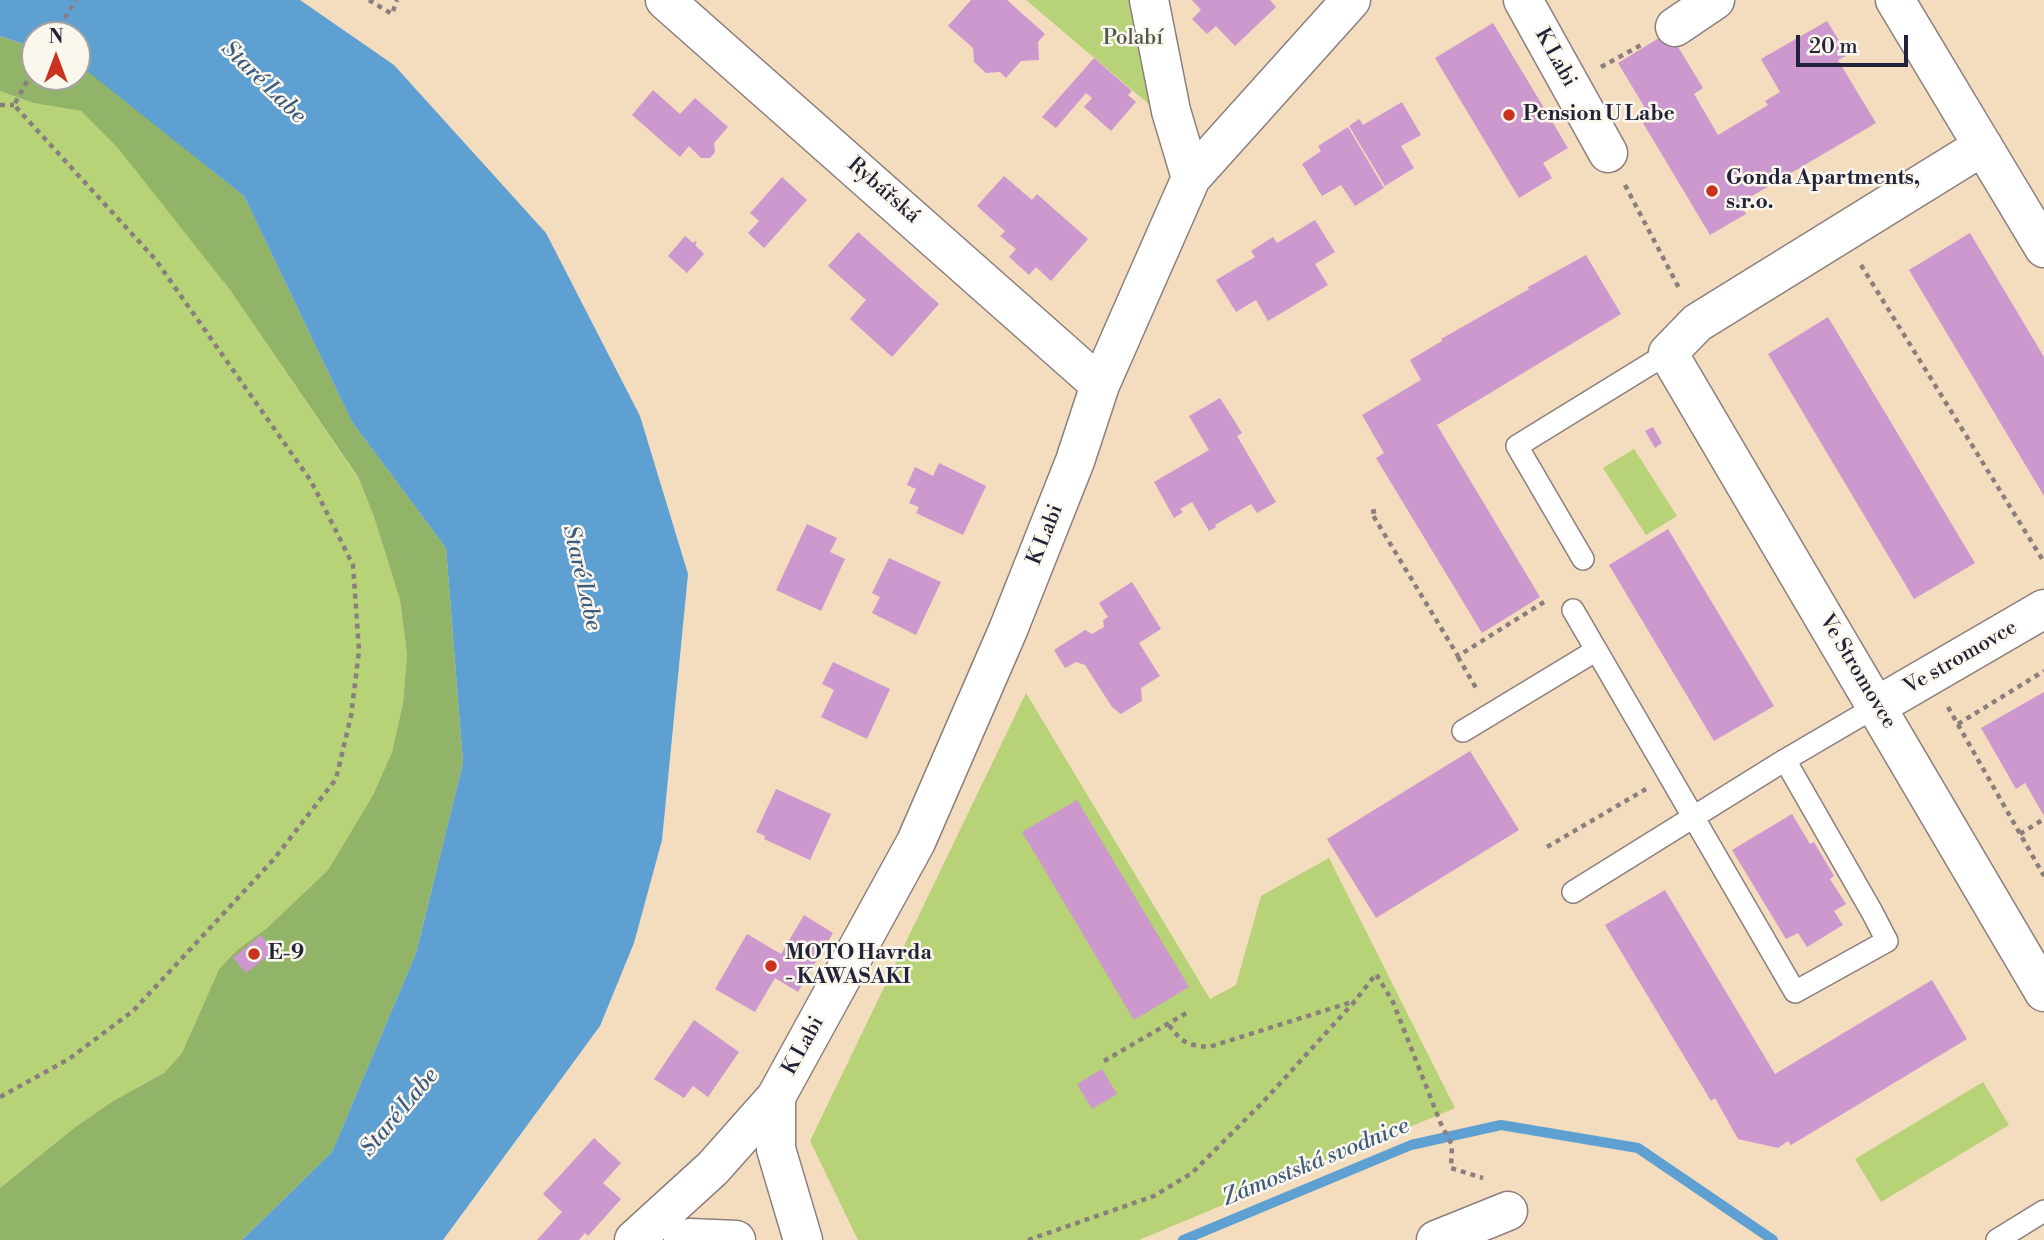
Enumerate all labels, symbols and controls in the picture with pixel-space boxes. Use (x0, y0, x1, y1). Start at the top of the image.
north arrow (21, 21, 91, 91)
scale bar (1799, 21, 1911, 65)
street label: K Labi (1529, 24, 1581, 92)
text: N (48, 25, 64, 49)
park label: Polabí (1103, 26, 1163, 52)
text: 20 m (1809, 34, 1858, 60)
water label: Staré Labe (215, 36, 311, 130)
place label: Pension U Labe (1523, 102, 1675, 128)
marker: Pension U Labe (1501, 107, 1517, 123)
street label: Rybářská (842, 153, 924, 229)
place label: Gonda Apartments, s.r.o. (1726, 166, 1920, 216)
marker: Gonda Apartments, s.r.o. (1704, 183, 1720, 199)
street label: K Labi (1023, 501, 1069, 569)
water label: Staré Labe (555, 523, 607, 633)
street label: Ve Stromovce (1813, 610, 1901, 734)
street label: Ve stromovce (1900, 615, 2022, 701)
place label: E-9 (268, 941, 304, 967)
place label: MOTO Havrda - KAWASAKI (785, 941, 932, 991)
marker: E-9 (246, 946, 262, 962)
marker: MOTO Havrda - KAWASAKI (763, 958, 779, 974)
street label: K Labi (778, 1012, 830, 1080)
water label: Staré Labe (355, 1063, 445, 1163)
water label: Zámostská svodnice (1219, 1113, 1413, 1213)

